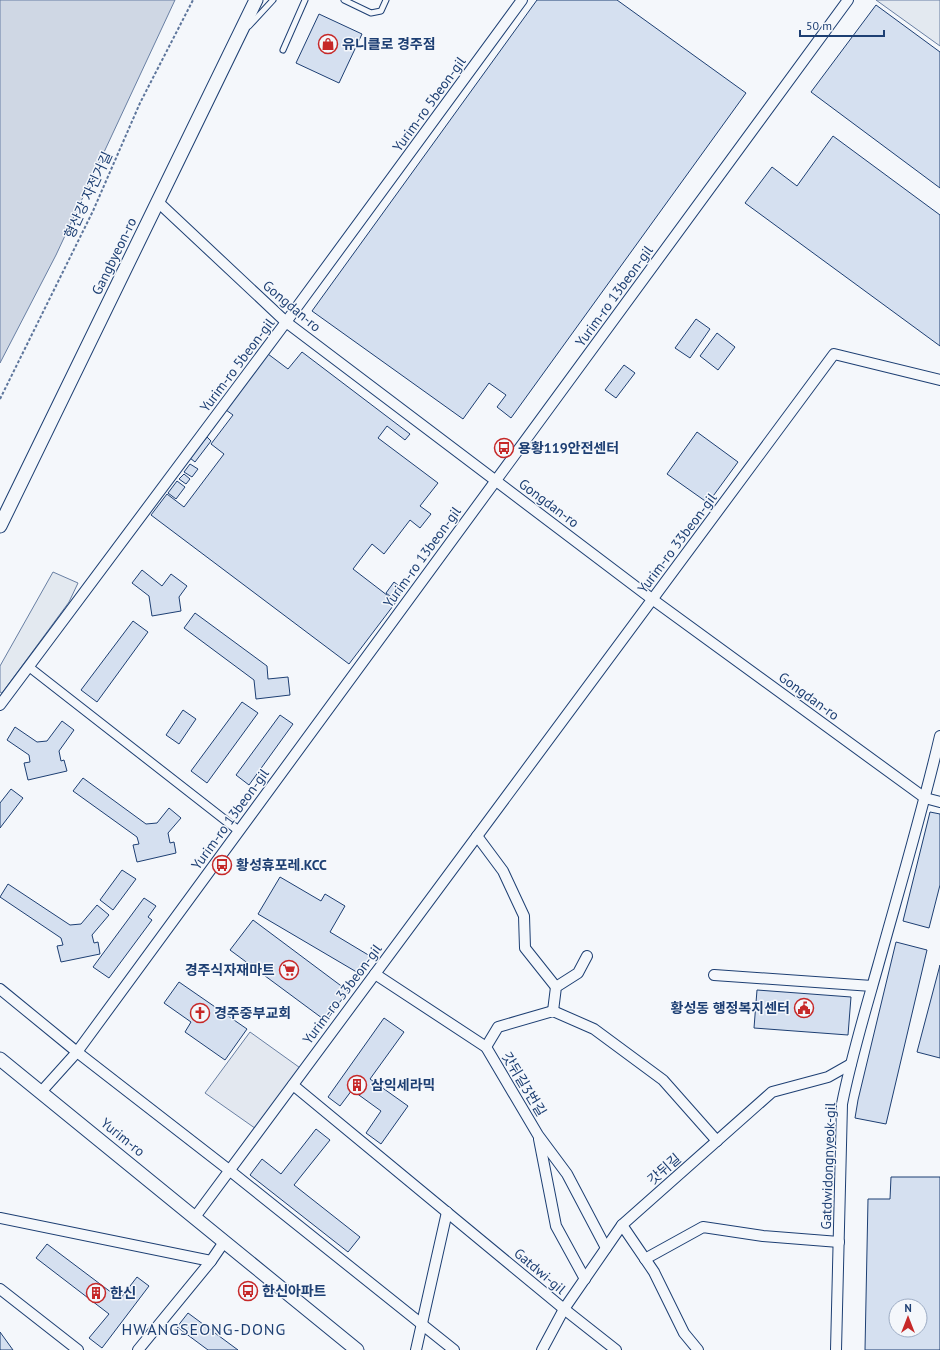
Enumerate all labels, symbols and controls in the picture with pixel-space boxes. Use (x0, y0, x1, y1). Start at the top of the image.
scale bar (800, 12, 884, 38)
text: 50 m (806, 18, 832, 33)
shop icon: 유니클로 경주점 (317, 33, 339, 55)
place label: 유니클로 경주점 (342, 35, 436, 53)
street label: Yurim-ro 5beon-gil (389, 53, 469, 155)
street label: 형산강 자전거길 (60, 149, 116, 241)
street label: Gangbyeon-ro (88, 214, 140, 298)
street label: Yurim-ro 13beon-gil (571, 242, 657, 350)
street label: Gongdan-ro (259, 276, 325, 336)
street label: Yurim-ro 5beon-gil (196, 314, 278, 416)
bus stop icon: 용황119안전센터 (493, 437, 515, 459)
place label: 용황119안전센터 (518, 439, 619, 457)
street label: Gongdan-ro (515, 475, 583, 531)
street label: Yurim-ro 33beon-gil (634, 489, 720, 597)
street label: Yurim-ro 13beon-gil (379, 503, 465, 611)
street label: Gongdan-ro (775, 668, 843, 724)
street label: Yurim-ro 13beon-gil (187, 765, 273, 873)
bus stop icon: 황성휴포레.KCC (211, 854, 233, 876)
place label: 황성휴포레.KCC (236, 856, 327, 874)
street label: Yurim-ro 33beon-gil (299, 940, 385, 1048)
supermarket icon: 경주식자재마트 (278, 959, 300, 981)
place label: 경주식자재마트 (185, 961, 275, 979)
public building icon: 황성동 행정복지센터 (793, 997, 815, 1019)
place label: 황성동 행정복지센터 (671, 999, 790, 1017)
church icon: 경주중부교회 (189, 1002, 211, 1024)
place label: 경주중부교회 (214, 1004, 291, 1022)
street label: 갓뒤길3번길 (498, 1048, 550, 1120)
building icon: 삼익세라믹 (346, 1074, 368, 1096)
place label: 삼익세라믹 (371, 1076, 435, 1094)
street label: Gatdwidongnyeok-gil (817, 1102, 839, 1230)
street label: Yurim-ro (97, 1114, 149, 1160)
street label: 갓뒤길 (644, 1150, 684, 1188)
street label: Gatdwi-gil (510, 1244, 570, 1298)
bus stop icon: 한신아파트 (237, 1280, 259, 1302)
building icon: 한신 (85, 1282, 107, 1304)
place label: 한신아파트 (262, 1282, 327, 1300)
place label: 한신 (110, 1284, 136, 1302)
north arrow (888, 1298, 928, 1338)
text: N (904, 1301, 912, 1315)
district label: HWANGSEONG-DONG (122, 1319, 286, 1339)

